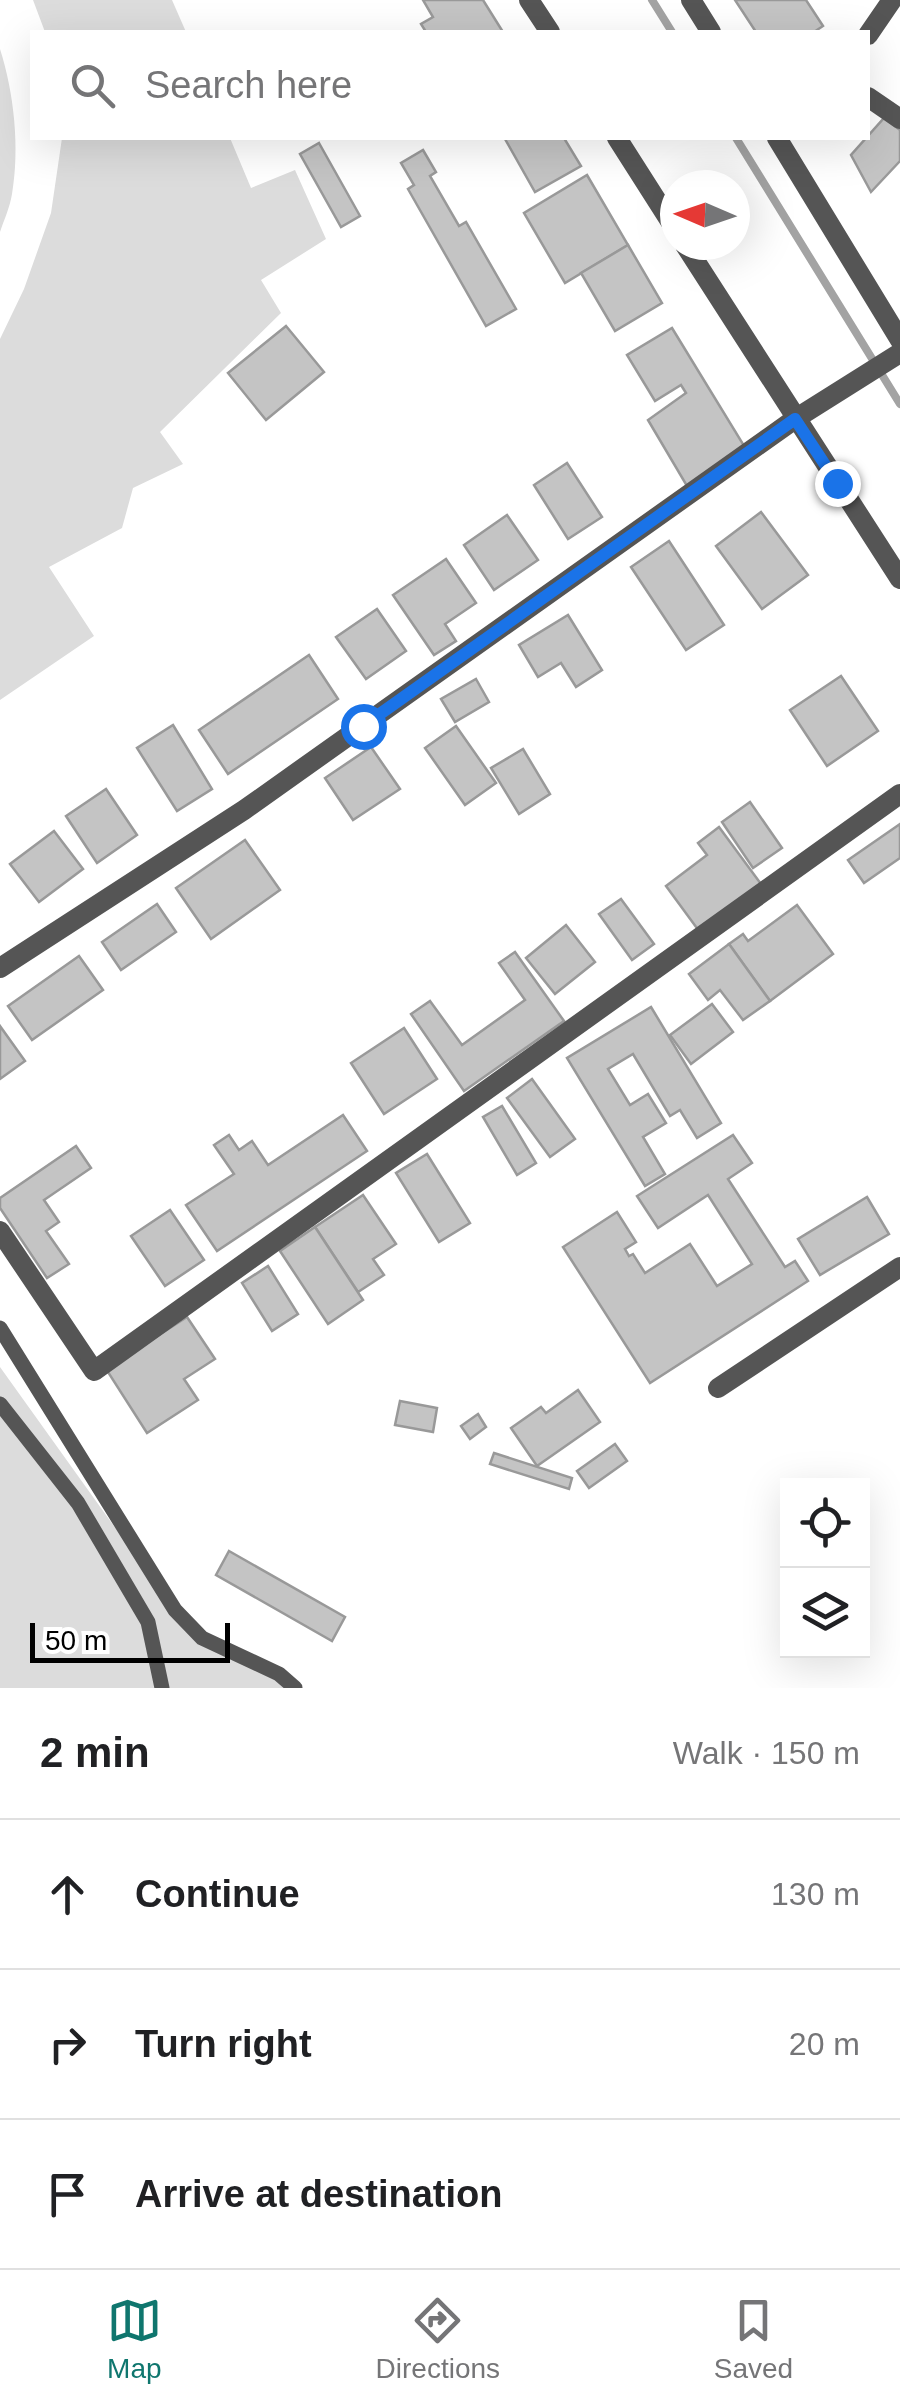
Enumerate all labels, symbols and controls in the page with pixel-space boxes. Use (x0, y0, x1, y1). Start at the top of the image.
search box (30, 30, 870, 140)
icon: search (65, 58, 120, 113)
text: Search here (145, 64, 352, 106)
north arrow (660, 170, 750, 260)
route end (815, 461, 861, 507)
route start (341, 704, 387, 750)
map controls (780, 1478, 870, 1658)
button: locate (780, 1478, 870, 1568)
button: layers (780, 1568, 870, 1658)
scale bar (30, 1618, 230, 1662)
text: 50 m (45, 1625, 107, 1656)
text: 2 min (40, 1729, 150, 1776)
text: Walk · 150 m (673, 1735, 860, 1771)
icon: ahead (40, 1867, 95, 1922)
text: Continue (135, 1873, 300, 1915)
text: 130 m (771, 1876, 860, 1912)
icon: right (40, 2017, 95, 2072)
text: Turn right (135, 2023, 312, 2065)
text: 20 m (789, 2026, 860, 2062)
icon: arrive (40, 2167, 95, 2222)
text: Arrive at destination (135, 2173, 502, 2215)
tab: Map (107, 2293, 162, 2385)
tab: Directions (376, 2293, 500, 2385)
tab: Saved (714, 2293, 793, 2385)

